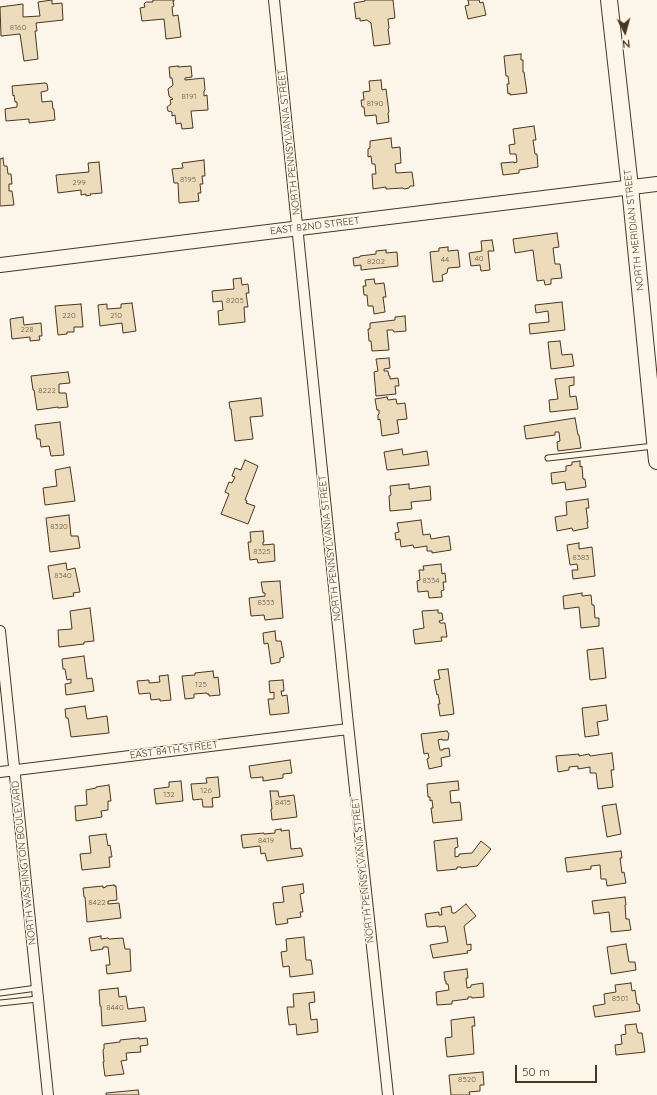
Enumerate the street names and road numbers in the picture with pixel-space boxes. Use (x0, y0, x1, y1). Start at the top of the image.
street label: NORTH PENNSYLVANIA STREET (275, 68, 303, 216)
street label: NORTH MERIDIAN STREET (622, 168, 646, 292)
street label: EAST 82ND STREET (269, 215, 361, 237)
street label: NORTH PENNSYLVANIA STREET (316, 474, 344, 622)
street label: EAST 84TH STREET (129, 739, 219, 761)
street label: NORTH WASHINGTON BOULEVARD (9, 780, 39, 946)
street label: NORTH PENNSYLVANIA STREET (349, 796, 377, 944)

